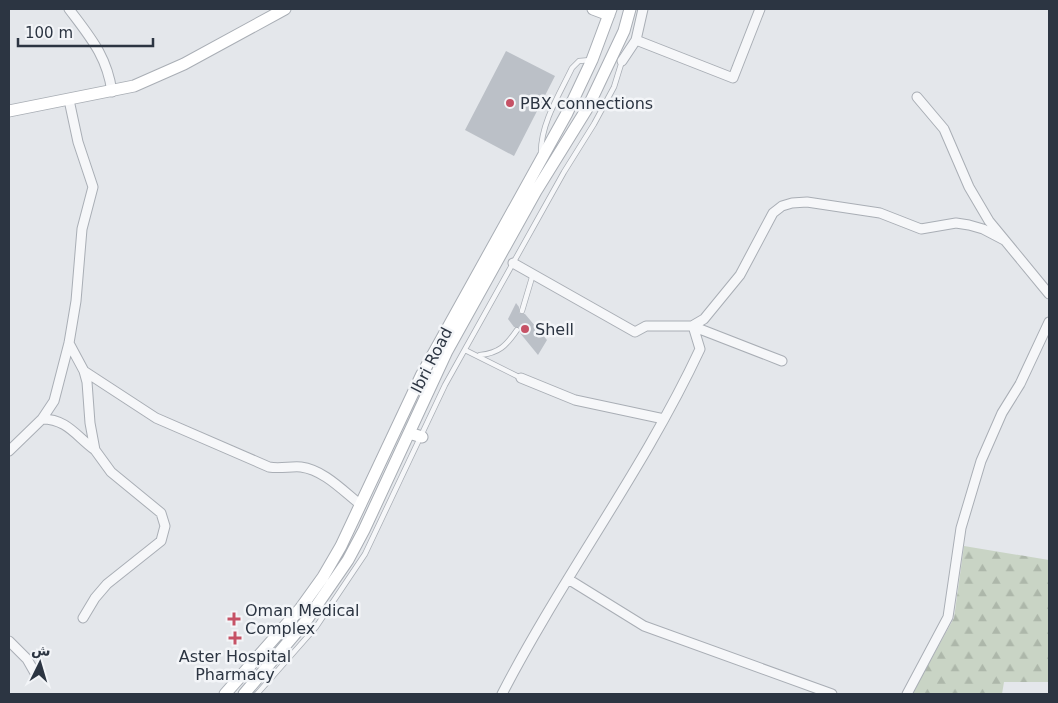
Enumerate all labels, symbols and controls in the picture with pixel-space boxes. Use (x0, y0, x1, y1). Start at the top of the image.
scale bar (18, 15, 152, 47)
text: 100 m (25, 24, 73, 42)
place label: PBX connections (520, 94, 653, 113)
marker: PBX connections (504, 97, 516, 109)
place label: Shell (535, 320, 574, 339)
marker: Shell (519, 323, 531, 335)
street label: Ibri Road (407, 324, 456, 396)
place label: Oman Medical Complex (245, 601, 360, 638)
marker: Oman Medical Complex (227, 612, 241, 626)
marker: Aster Hospital Pharmacy (229, 632, 241, 644)
north arrow (15, 638, 65, 688)
text: ش (31, 641, 51, 659)
place label: Aster Hospital Pharmacy (179, 647, 291, 684)

